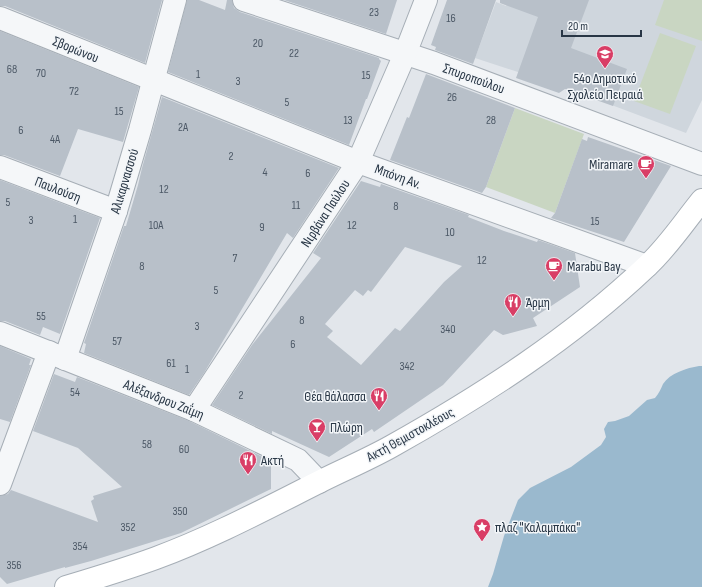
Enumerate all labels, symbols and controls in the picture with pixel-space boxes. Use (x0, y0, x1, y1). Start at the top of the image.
house number: 23 (369, 5, 379, 20)
house number: 16 (446, 11, 456, 26)
scale bar (562, 12, 641, 38)
text: 20 m (568, 19, 588, 34)
street label: Σβορώνου (50, 33, 102, 66)
house number: 20 (253, 36, 263, 51)
school or university icon: 54ο Δημοτικό Σχολείο Πειραιά (595, 44, 615, 69)
house number: 22 (289, 46, 299, 61)
street label: Σπυροπούλου (441, 59, 507, 97)
house number: 68 (7, 62, 17, 77)
house number: 70 (36, 66, 46, 81)
house number: 1 (196, 67, 201, 82)
house number: 15 (361, 68, 371, 83)
place label: 54ο Δημοτικό Σχολείο Πειραιά (567, 70, 643, 103)
house number: 3 (235, 74, 241, 89)
house number: 72 (69, 84, 79, 99)
house number: 26 (447, 90, 457, 105)
house number: 5 (285, 95, 290, 110)
house number: 15 (114, 104, 124, 119)
house number: 13 (343, 113, 353, 128)
house number: 28 (486, 113, 496, 128)
house number: 2A (178, 120, 189, 135)
house number: 6 (18, 123, 24, 138)
house number: 4A (50, 132, 61, 147)
street label: Αλικαρνασσού (106, 147, 142, 217)
house number: 2 (229, 149, 234, 164)
cafe icon: Miramare (636, 154, 656, 179)
place label: Miramare (589, 156, 633, 173)
street label: Μπόνη Αν. (373, 160, 423, 193)
house number: 4 (262, 165, 268, 180)
house number: 6 (305, 166, 311, 181)
street label: Παυλούση (32, 173, 83, 206)
street label: Νιρβάνα Παύλου (297, 176, 354, 250)
house number: 12 (159, 182, 169, 197)
house number: 5 (6, 195, 11, 210)
house number: 11 (292, 198, 301, 213)
house number: 8 (393, 199, 399, 214)
house number: 1 (73, 212, 78, 227)
house number: 3 (28, 213, 34, 228)
house number: 15 (590, 214, 600, 229)
house number: 10Α (149, 218, 164, 233)
house number: 12 (347, 218, 357, 233)
house number: 9 (259, 220, 265, 235)
house number: 10 (445, 225, 455, 240)
house number: 7 (233, 251, 238, 266)
house number: 12 (477, 253, 487, 268)
cafe icon: Marabu Bay (544, 256, 564, 281)
place label: Marabu Bay (567, 258, 621, 275)
house number: 8 (139, 259, 145, 274)
house number: 5 (214, 283, 219, 298)
restaurant icon: Άρμη (503, 292, 523, 317)
place label: Άρμη (526, 294, 550, 311)
house number: 55 (36, 309, 46, 324)
house number: 8 (299, 313, 305, 328)
house number: 3 (194, 319, 200, 334)
house number: 340 (440, 322, 456, 337)
house number: 57 (112, 334, 122, 349)
house number: 6 (290, 337, 296, 352)
house number: 61 (166, 356, 177, 371)
house number: 342 (399, 359, 415, 374)
house number: 1 (185, 362, 190, 377)
street label: Αλέξανδρου Ζαΐμη (120, 375, 207, 423)
house number: 54 (70, 385, 80, 400)
restaurant icon: Θέα θάλασσα (369, 386, 389, 411)
house number: 2 (239, 388, 244, 403)
place label: Θέα θάλασσα (304, 388, 366, 405)
street label: Ακτή Θεμιστοκλέους (363, 403, 457, 466)
bar icon: Πλώρη (307, 417, 327, 442)
place label: Πλώρη (330, 419, 363, 436)
house number: 58 (142, 437, 152, 452)
house number: 60 (179, 442, 189, 457)
restaurant icon: Ακτή (238, 450, 258, 475)
place label: Ακτή (260, 452, 284, 469)
house number: 350 (172, 504, 188, 519)
place icon: πλαζ "Καλαμπάκα" (472, 517, 492, 542)
place label: πλαζ "Καλαμπάκα" (495, 519, 580, 536)
house number: 352 (121, 520, 135, 535)
house number: 354 (73, 539, 87, 554)
house number: 356 (6, 558, 22, 573)

